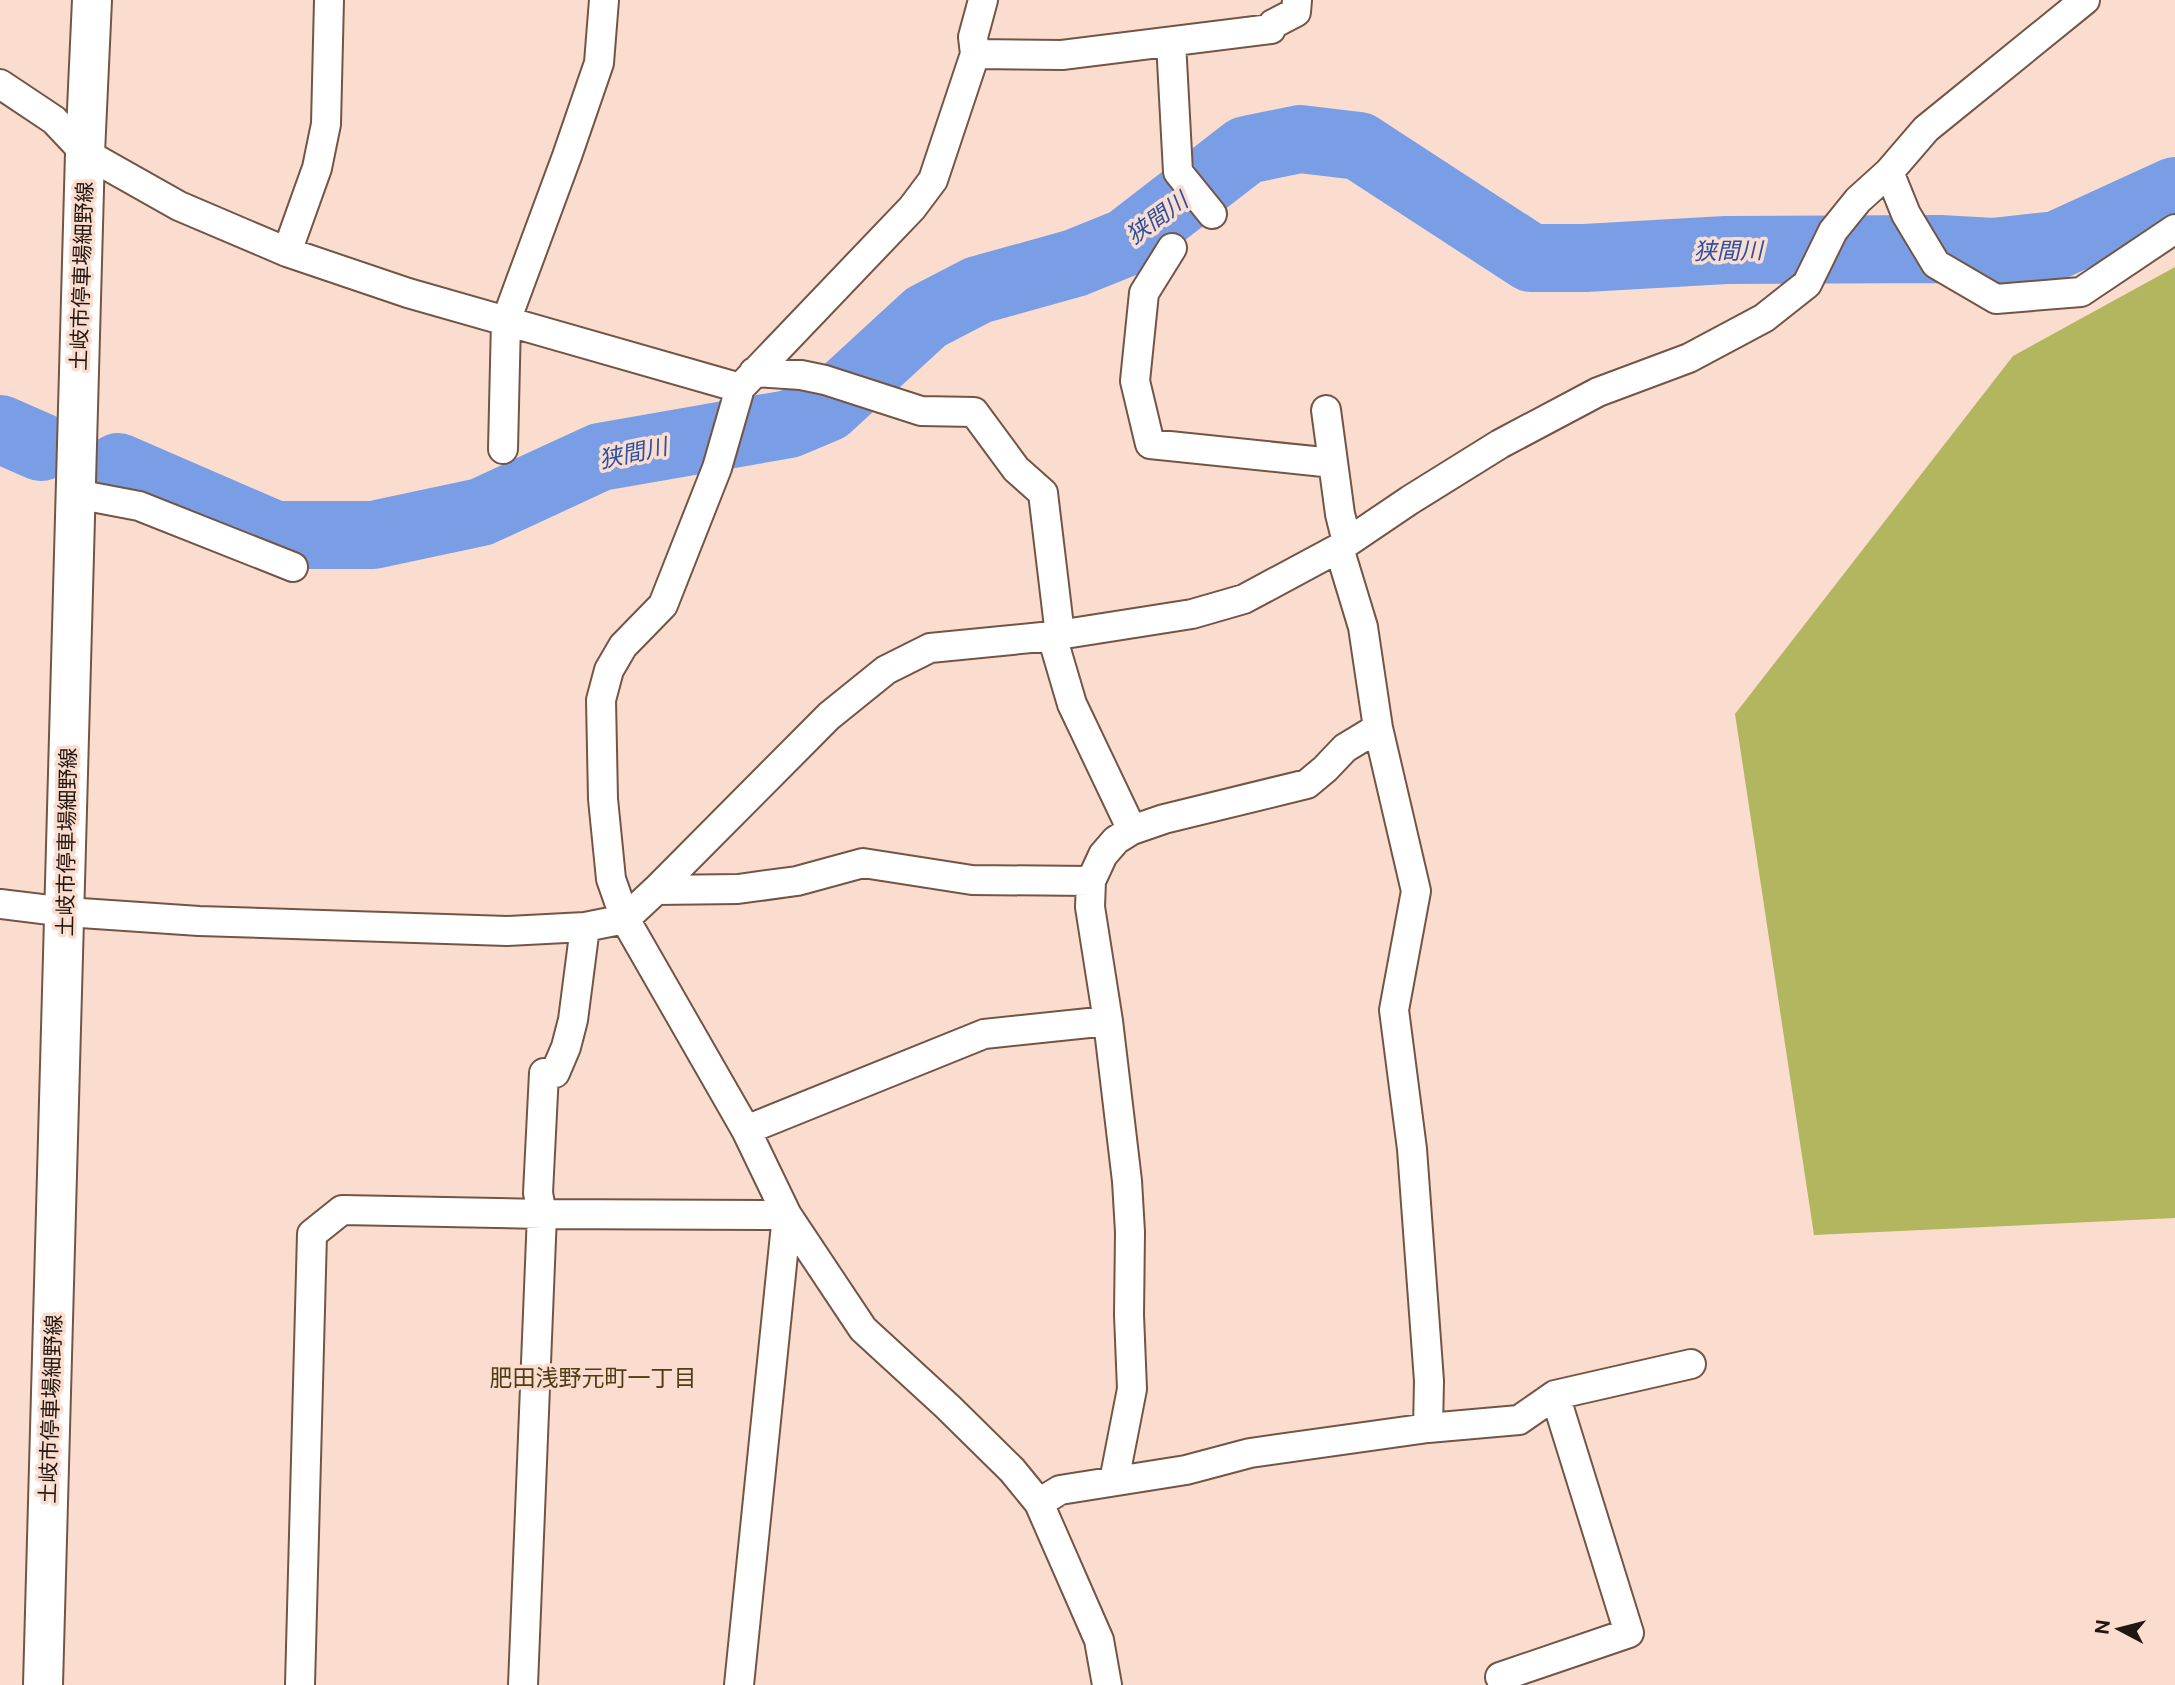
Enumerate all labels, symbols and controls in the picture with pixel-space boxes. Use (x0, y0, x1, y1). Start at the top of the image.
street label: 土岐市停車場細野線 (66, 181, 97, 371)
water label: 狭間川 (1121, 185, 1195, 249)
water label: 狭間川 (1693, 236, 1766, 265)
water label: 狭間川 (596, 432, 672, 473)
street label: 土岐市停車場細野線 (52, 747, 81, 937)
street label: 土岐市停車場細野線 (35, 1314, 66, 1504)
district label: 肥田浅野元町一丁目 (490, 1364, 697, 1391)
north arrow (2084, 1594, 2154, 1664)
text: N (2090, 1618, 2114, 1636)

